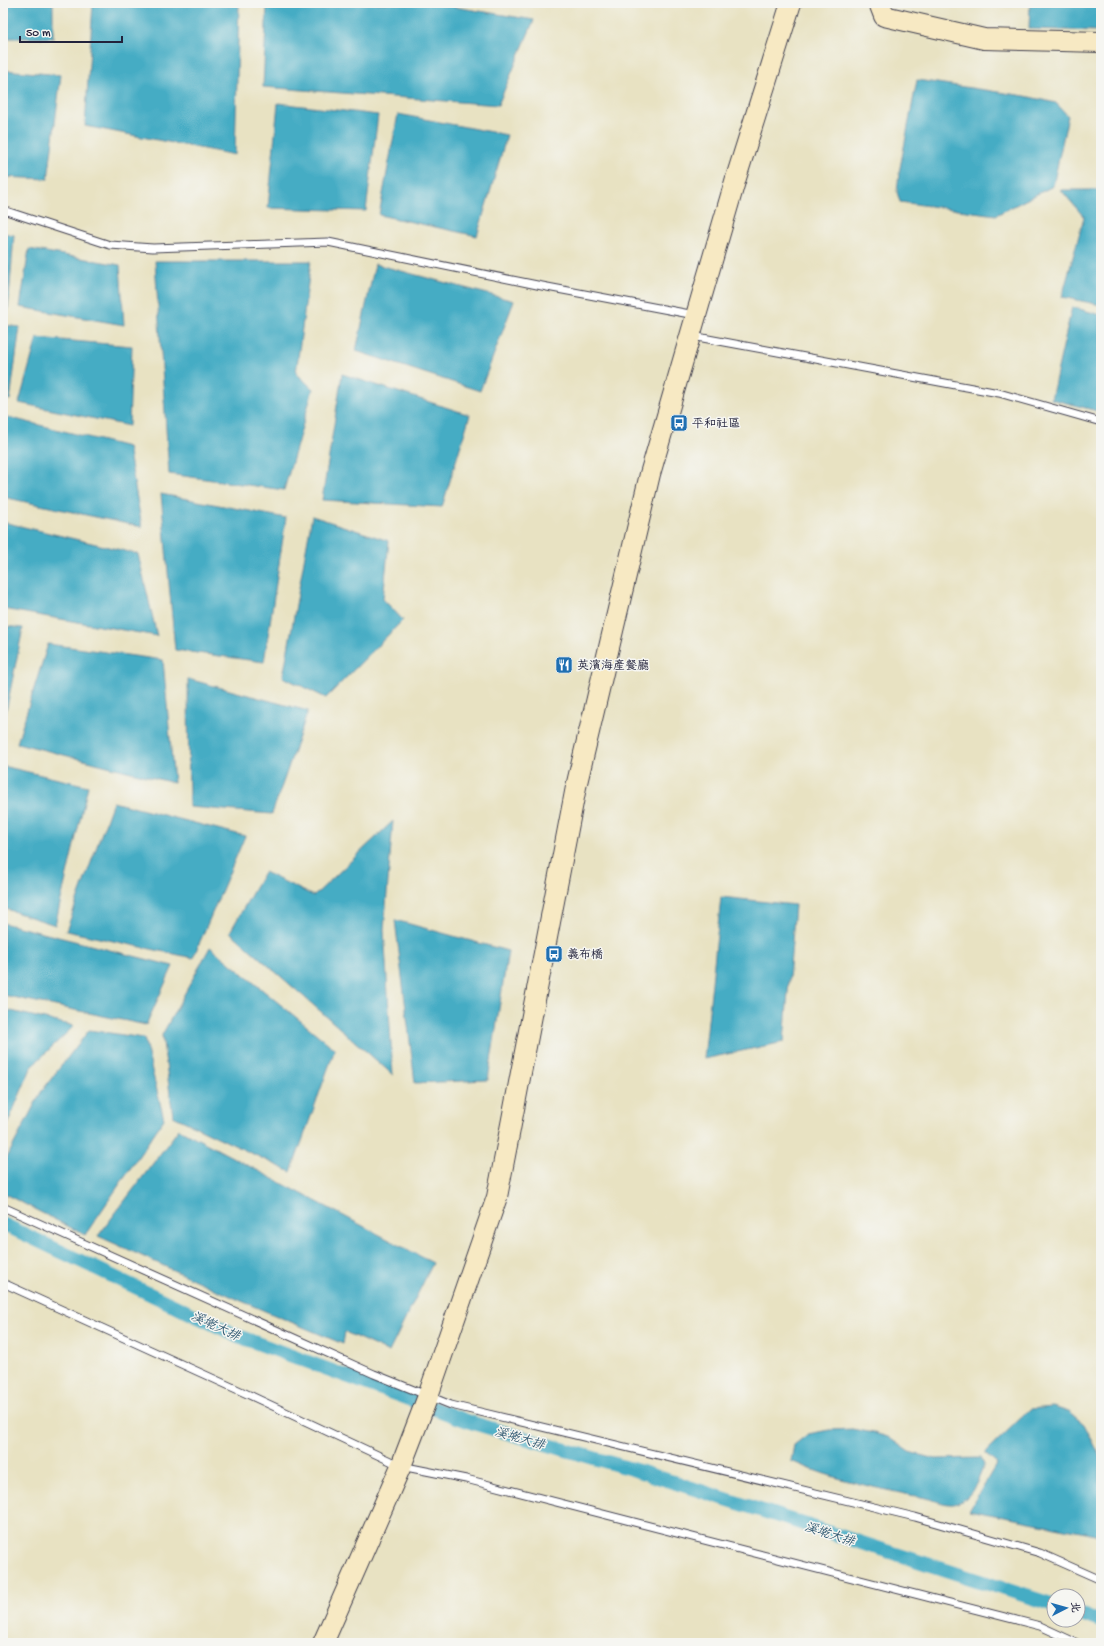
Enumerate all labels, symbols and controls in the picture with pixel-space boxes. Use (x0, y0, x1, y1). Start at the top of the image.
scale bar (20, 18, 122, 44)
text: 50 m (26, 27, 51, 41)
bus stop icon: 平和社區 (669, 413, 689, 433)
place label: 平和社區 (692, 417, 740, 432)
restaurant icon: 英濱海產餐廳 (554, 655, 574, 675)
place label: 英濱海產餐廳 (577, 659, 649, 674)
bus stop icon: 義布橋 (544, 944, 564, 964)
place label: 義布橋 (567, 948, 603, 963)
water label: 溪墘大排 (188, 1309, 243, 1345)
water label: 溪墘大排 (492, 1424, 548, 1454)
water label: 溪墘大排 (802, 1519, 858, 1551)
north arrow (1046, 1588, 1086, 1628)
text: 北 (1067, 1601, 1080, 1613)

